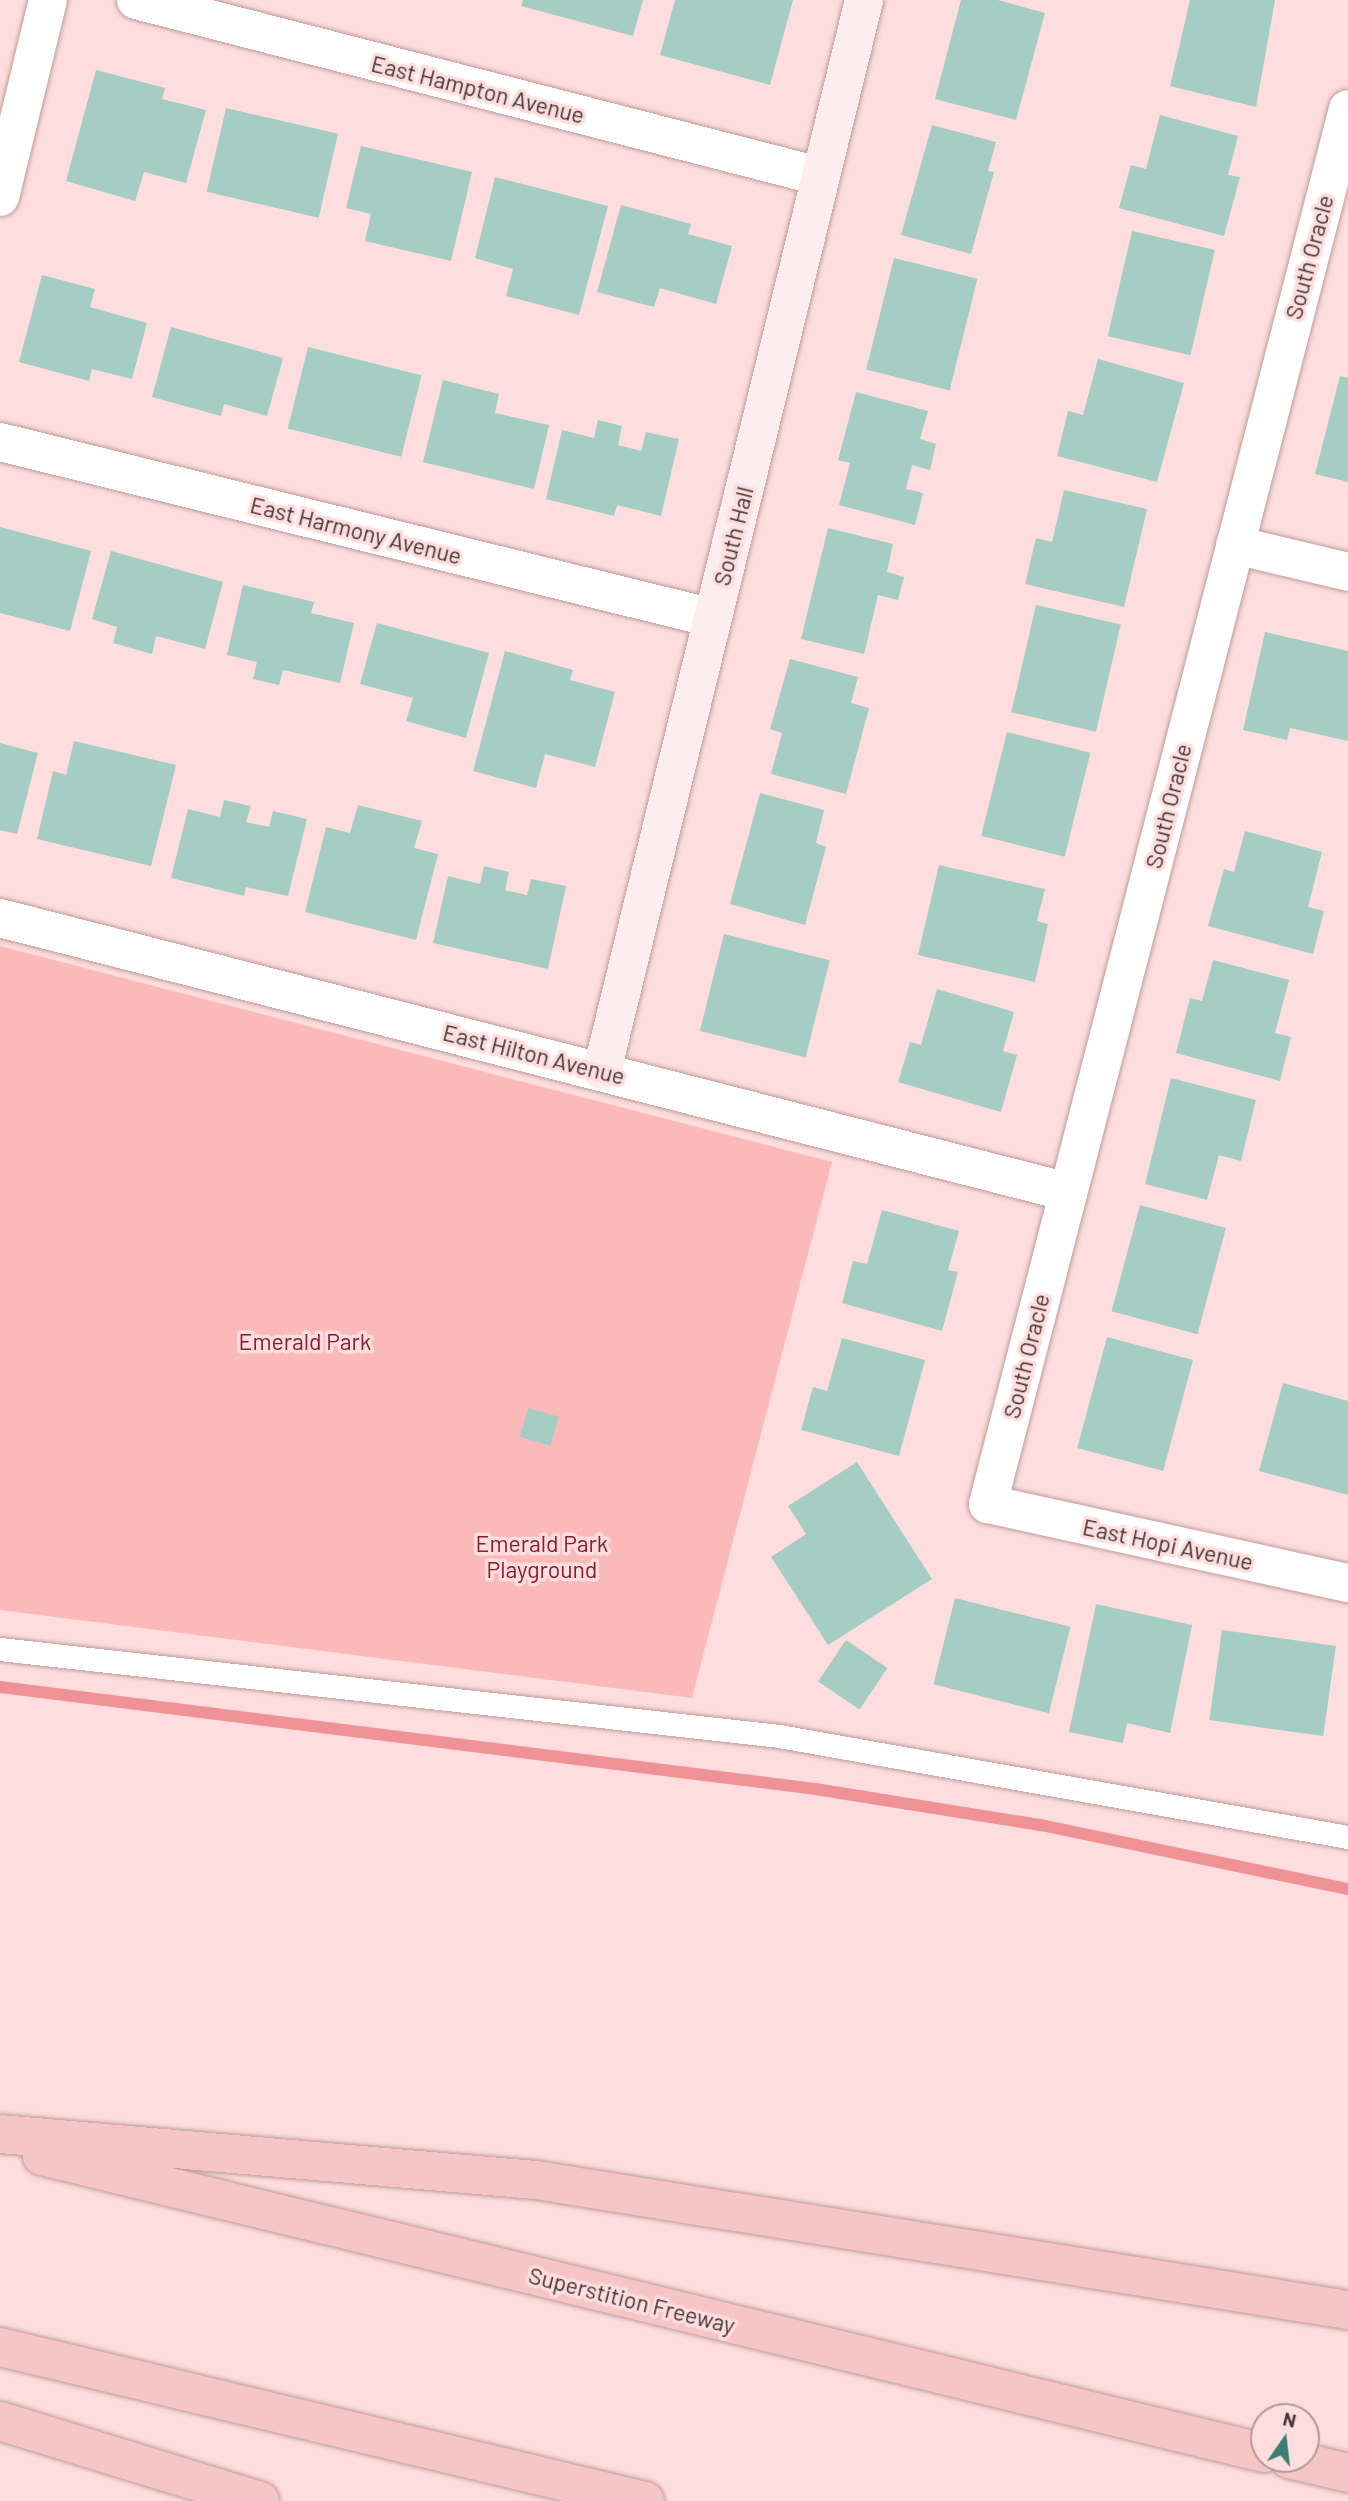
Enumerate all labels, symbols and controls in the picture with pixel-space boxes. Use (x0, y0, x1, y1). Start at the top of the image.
street label: East Hampton Avenue (368, 49, 588, 129)
street label: South Oracle (1279, 192, 1339, 322)
street label: South Hall (707, 484, 759, 588)
street label: East Harmony Avenue (248, 490, 464, 570)
street label: South Oracle (1139, 741, 1197, 871)
street label: East Hilton Avenue (440, 1018, 628, 1090)
street label: South Oracle (997, 1291, 1055, 1421)
park label: Emerald Park (239, 1327, 371, 1355)
street label: East Hopi Avenue (1080, 1512, 1256, 1576)
park label: Emerald Park Playground (476, 1529, 608, 1583)
street label: Superstition Freeway (526, 2261, 738, 2339)
north arrow (1250, 2403, 1320, 2473)
text: N (1281, 2406, 1299, 2432)

